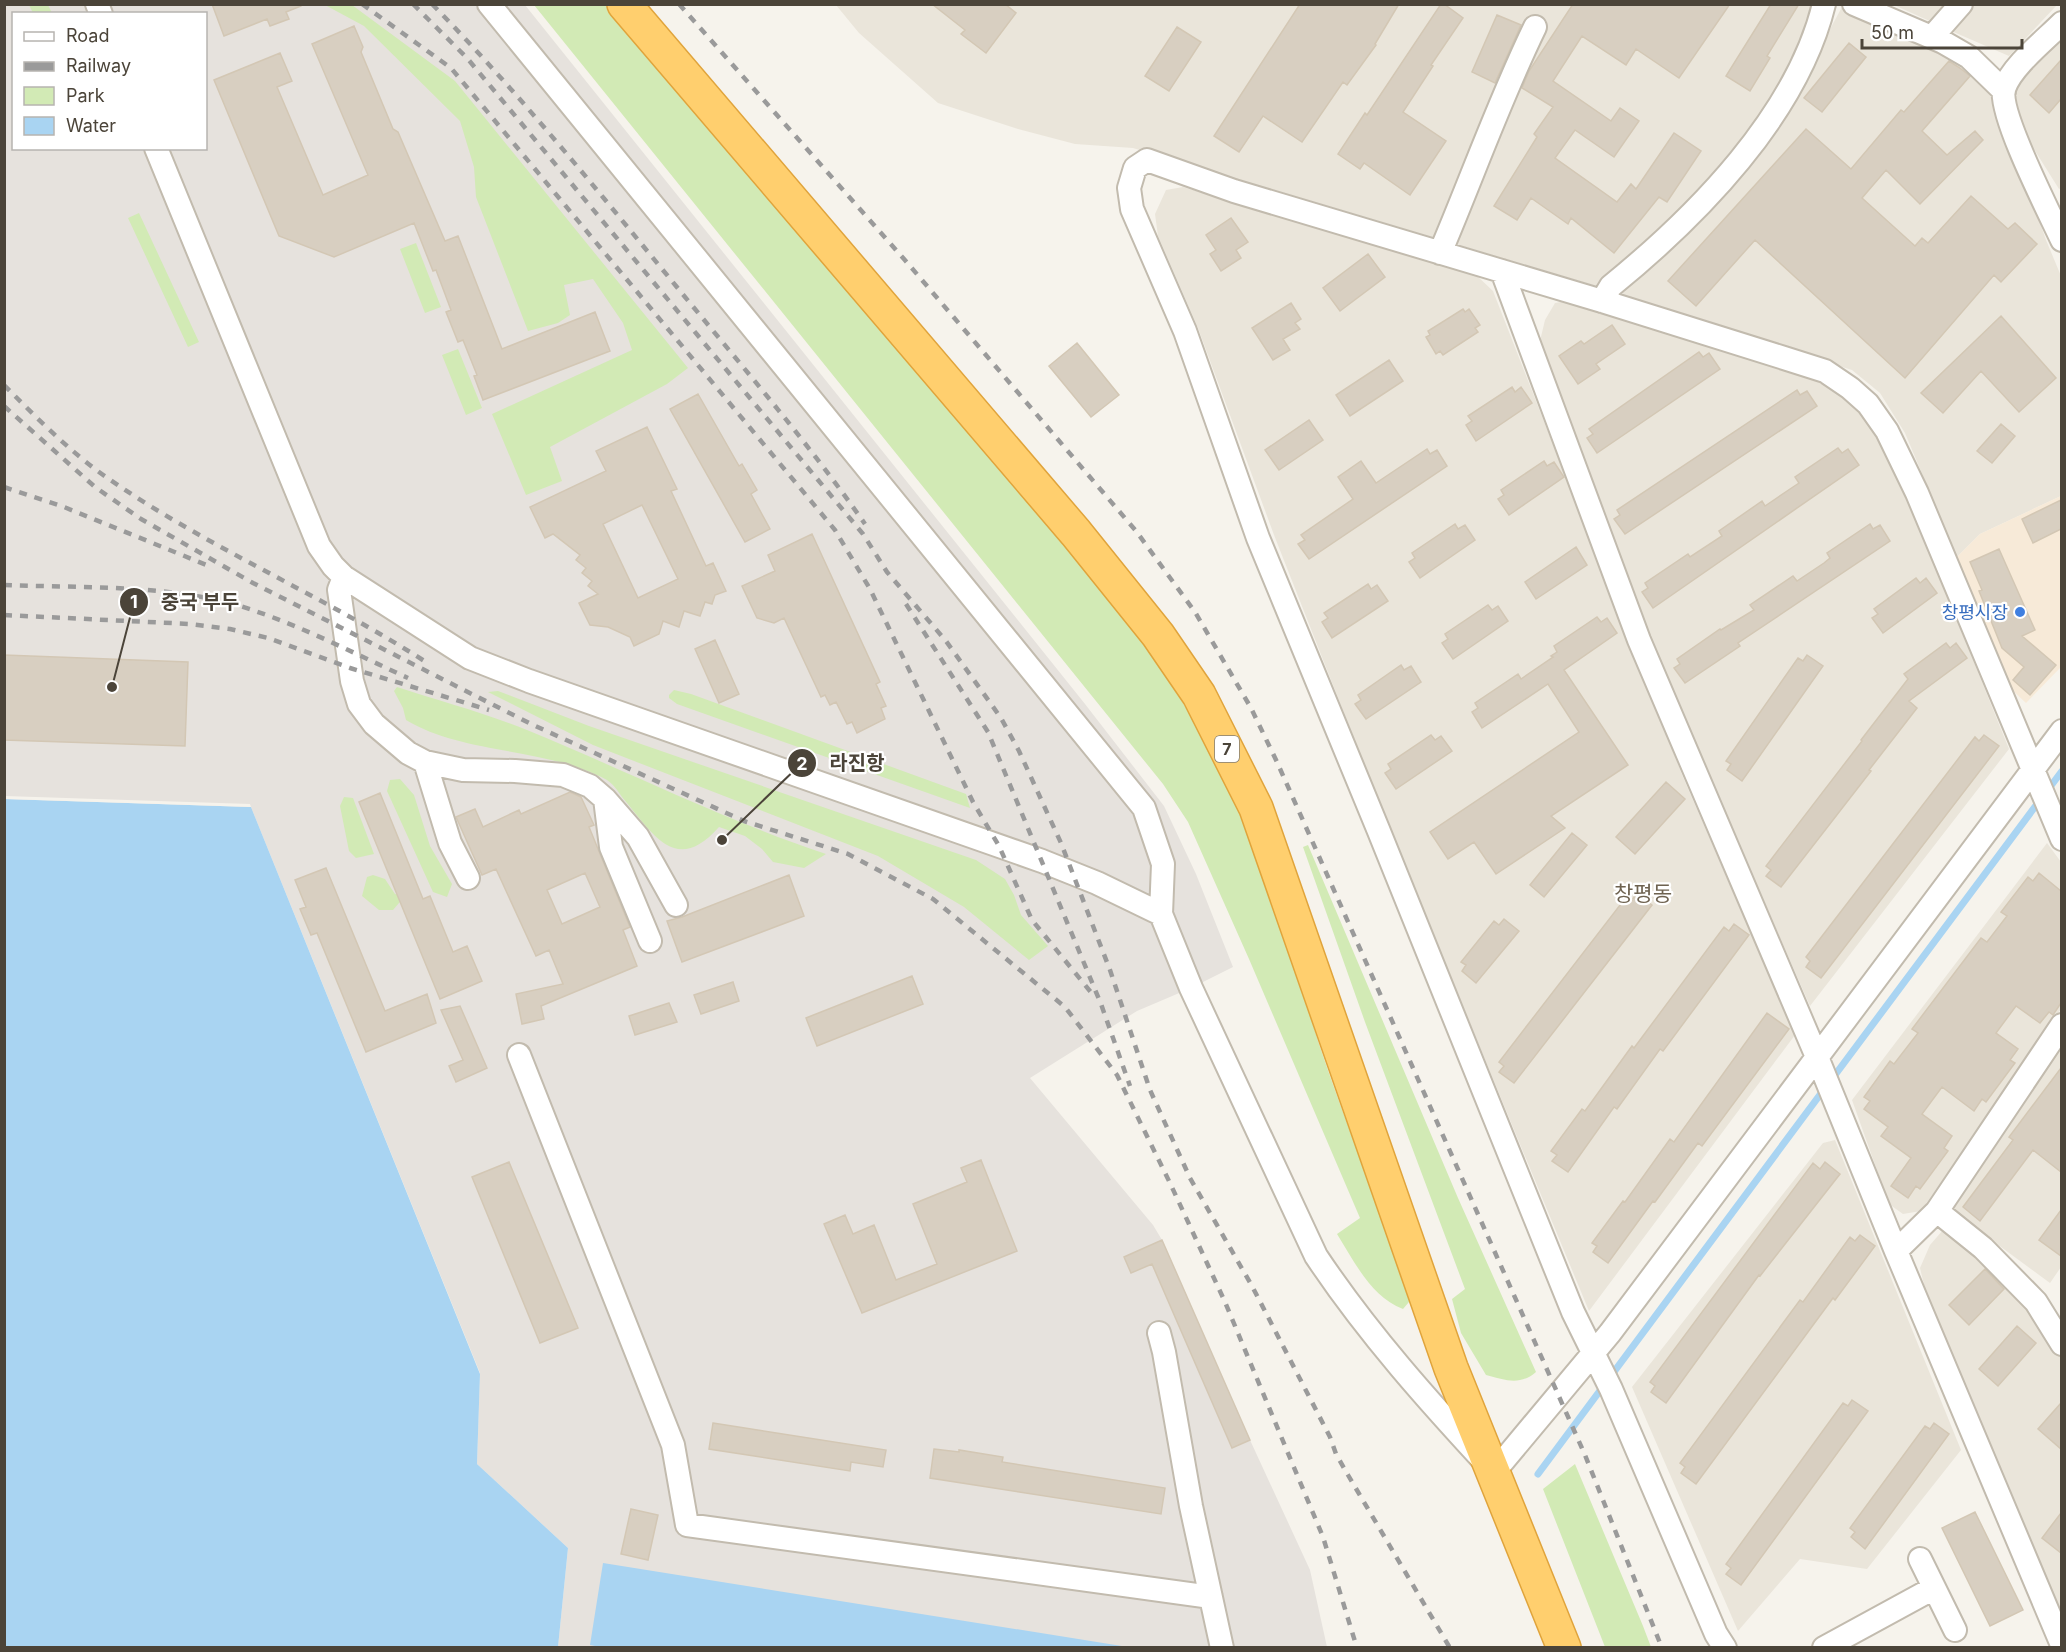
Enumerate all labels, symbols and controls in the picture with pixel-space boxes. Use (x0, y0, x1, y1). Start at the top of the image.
legend (12, 12, 207, 150)
scale bar (1862, 12, 2022, 50)
text: 50 m (1871, 22, 1914, 43)
text: Road (66, 25, 109, 46)
text: Railway (66, 55, 131, 76)
text: Park (66, 85, 105, 106)
text: Water (66, 115, 116, 136)
callout: 중국 부두 (119, 583, 252, 621)
text: 중국 부두 (161, 590, 239, 614)
text: 1 (130, 591, 138, 612)
place label: 창평시장 (1942, 602, 2008, 623)
marker: 창평시장 (2013, 605, 2027, 619)
road number: 7 (1215, 736, 1239, 762)
callout: 라진항 (787, 744, 896, 782)
text: 라진항 (829, 751, 885, 775)
text: 2 (796, 753, 808, 774)
district label: 창평동 (1614, 881, 1672, 906)

